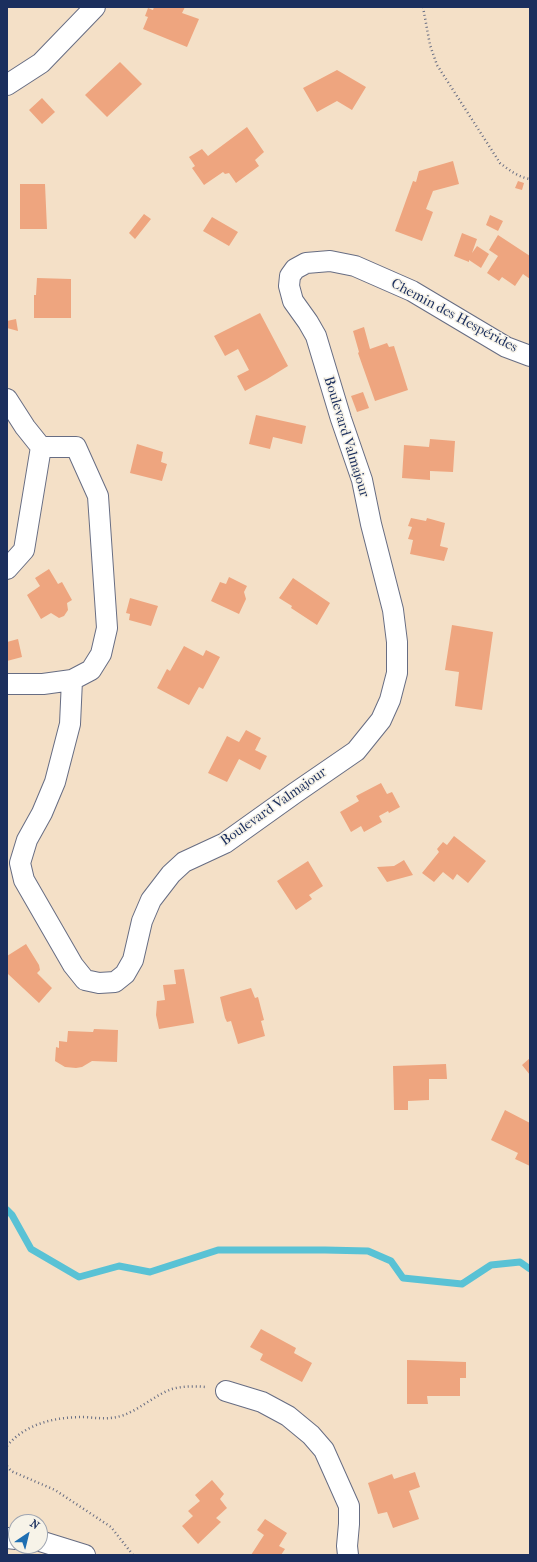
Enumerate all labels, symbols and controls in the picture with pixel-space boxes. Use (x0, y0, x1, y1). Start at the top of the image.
street label: Chemin des Hespérides (388, 275, 520, 357)
street label: Boulevard Valmajour (320, 375, 372, 499)
street label: Boulevard Valmajour (218, 764, 330, 850)
north arrow (8, 1514, 48, 1554)
text: N (27, 1517, 42, 1532)

